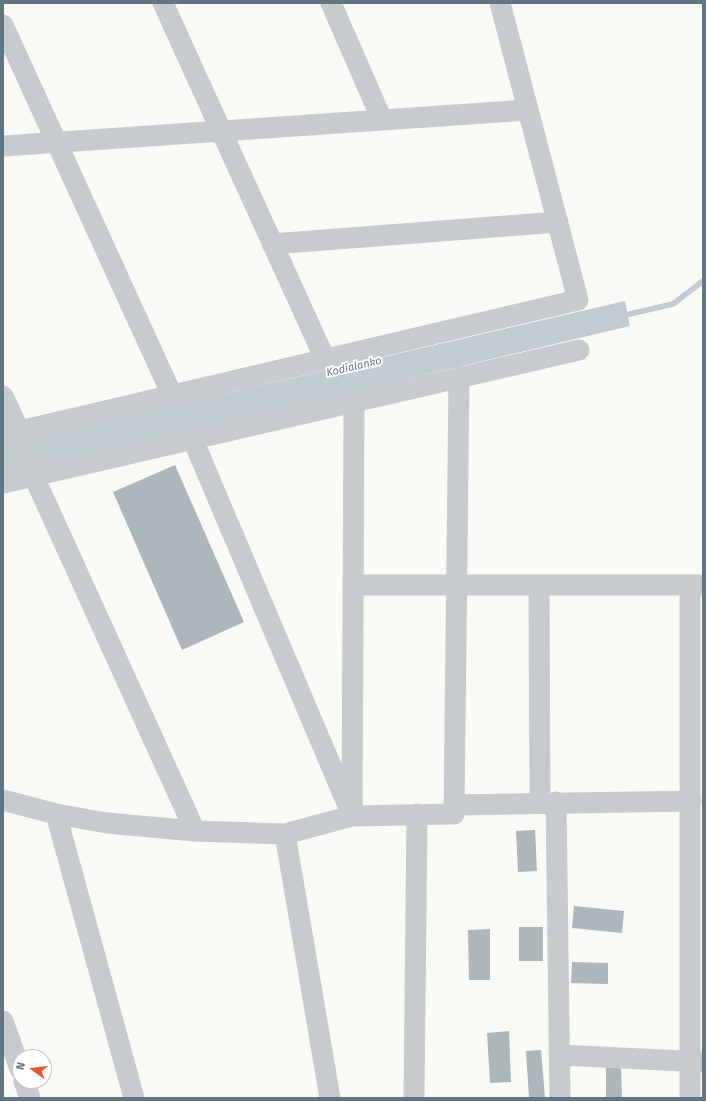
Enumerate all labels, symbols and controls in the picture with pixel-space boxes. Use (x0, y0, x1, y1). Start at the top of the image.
water label: Kodialanko (325, 354, 383, 380)
north arrow (12, 1049, 52, 1089)
text: N (14, 1061, 28, 1071)

